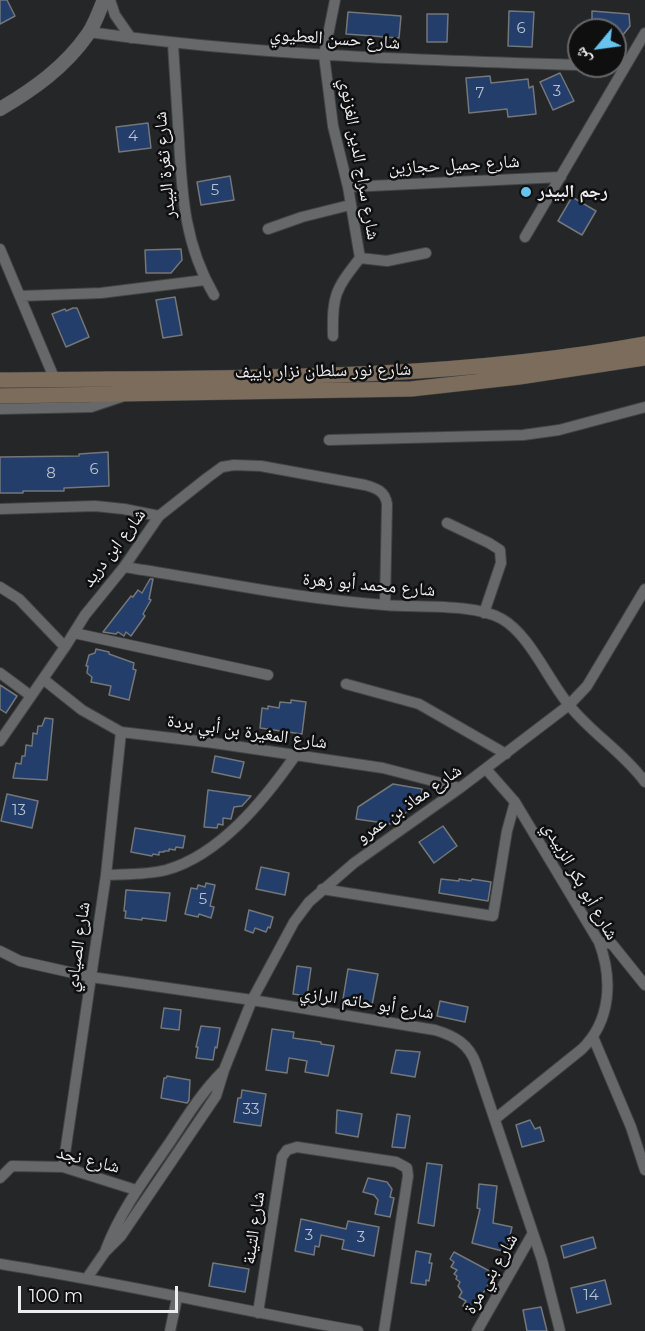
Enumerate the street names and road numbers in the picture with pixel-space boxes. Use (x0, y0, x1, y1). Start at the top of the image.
street label: شارع حسن العطيوي (269, 24, 401, 54)
street label: شارع سراج الدين الغزنوي (334, 76, 384, 242)
street label: شارع ثغرة البيدر (150, 111, 180, 219)
street label: شارع جميل حجازين (388, 151, 520, 179)
street label: شارع نور سلطان نزار باييف (235, 359, 411, 383)
street label: شارع ابن دريد (78, 505, 150, 591)
street label: شارع محمد أبو زهرة (302, 568, 436, 602)
street label: شارع المغيرة بن أبي بردة (166, 710, 328, 754)
street label: شارع معاذ بن عمرو (352, 760, 466, 848)
street label: شارع أبو بكر الزبيدي (537, 818, 623, 944)
street label: شارع الصيادي (61, 901, 95, 993)
street label: شارع أبو حاتم الرازي (298, 982, 436, 1024)
street label: شارع نجد (54, 1142, 122, 1178)
street label: شارع التينة (238, 1190, 270, 1266)
street label: شارع بني مرة (459, 1230, 523, 1318)

